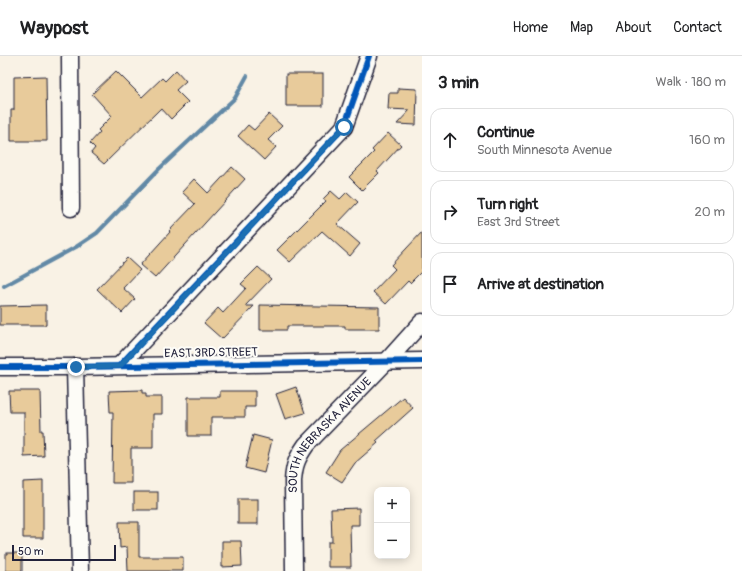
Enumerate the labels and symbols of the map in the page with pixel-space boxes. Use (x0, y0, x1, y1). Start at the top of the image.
route start (335, 118, 353, 136)
street label: EAST 3RD STREET (164, 345, 258, 361)
route end (67, 358, 85, 376)
street label: SOUTH NEBRASKA AVENUE (285, 374, 375, 493)
scale bar (12, 543, 116, 562)

